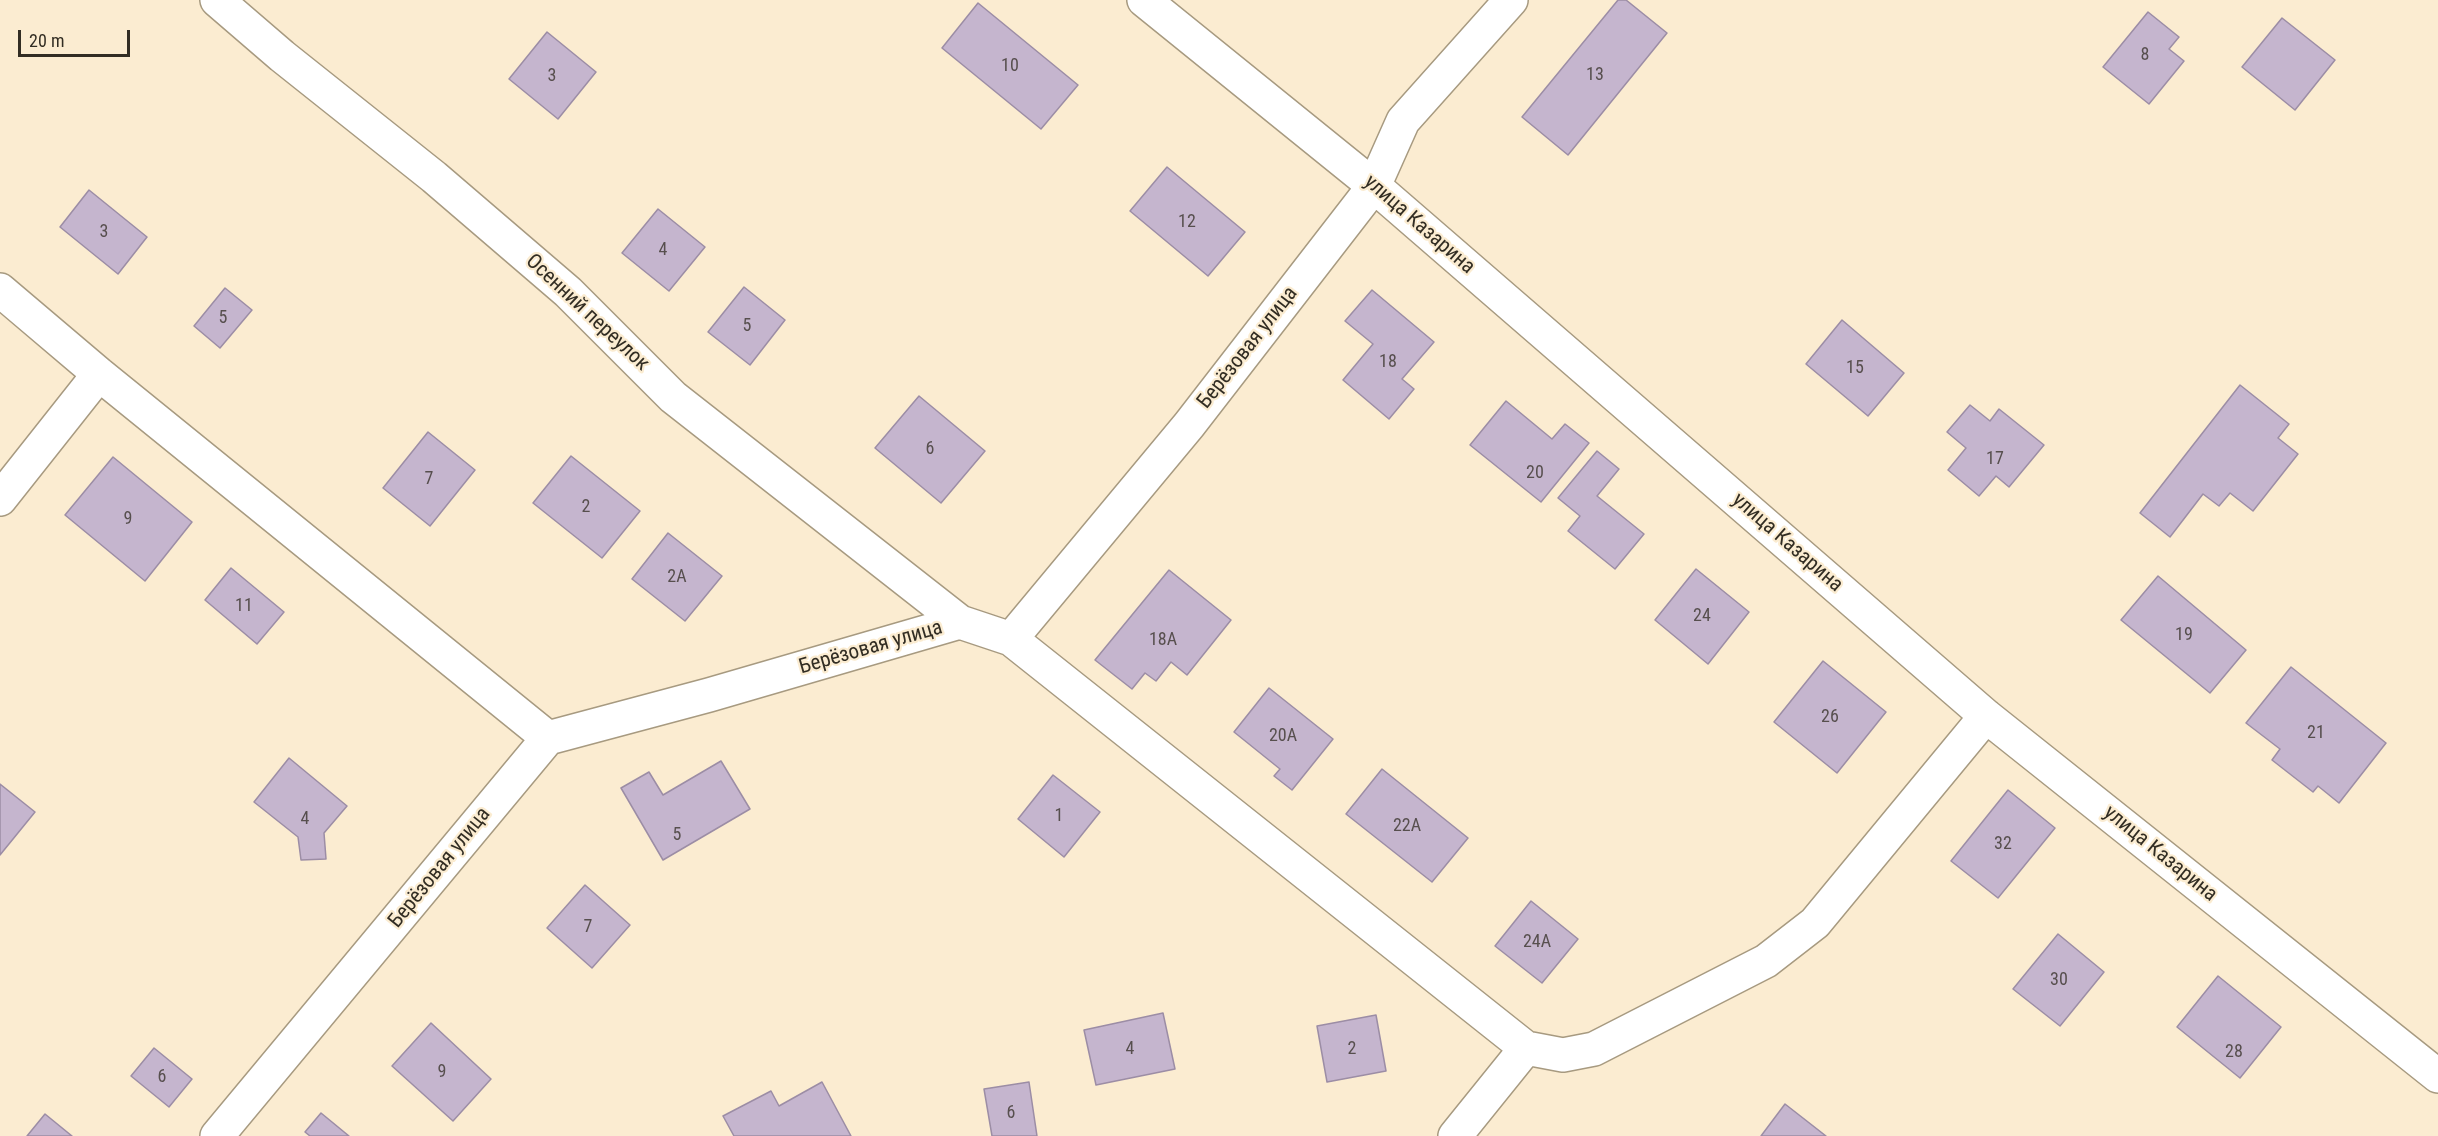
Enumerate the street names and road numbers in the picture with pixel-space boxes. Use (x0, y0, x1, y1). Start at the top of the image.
street label: улица Казарина (1358, 170, 1480, 280)
street label: Осенний переулок (520, 249, 654, 377)
street label: Берёзовая улица (1193, 282, 1303, 414)
street label: улица Казарина (1726, 488, 1848, 598)
street label: Берёзовая улица (796, 616, 946, 680)
street label: улица Казарина (2098, 801, 2222, 907)
street label: Берёзовая улица (384, 803, 496, 933)

